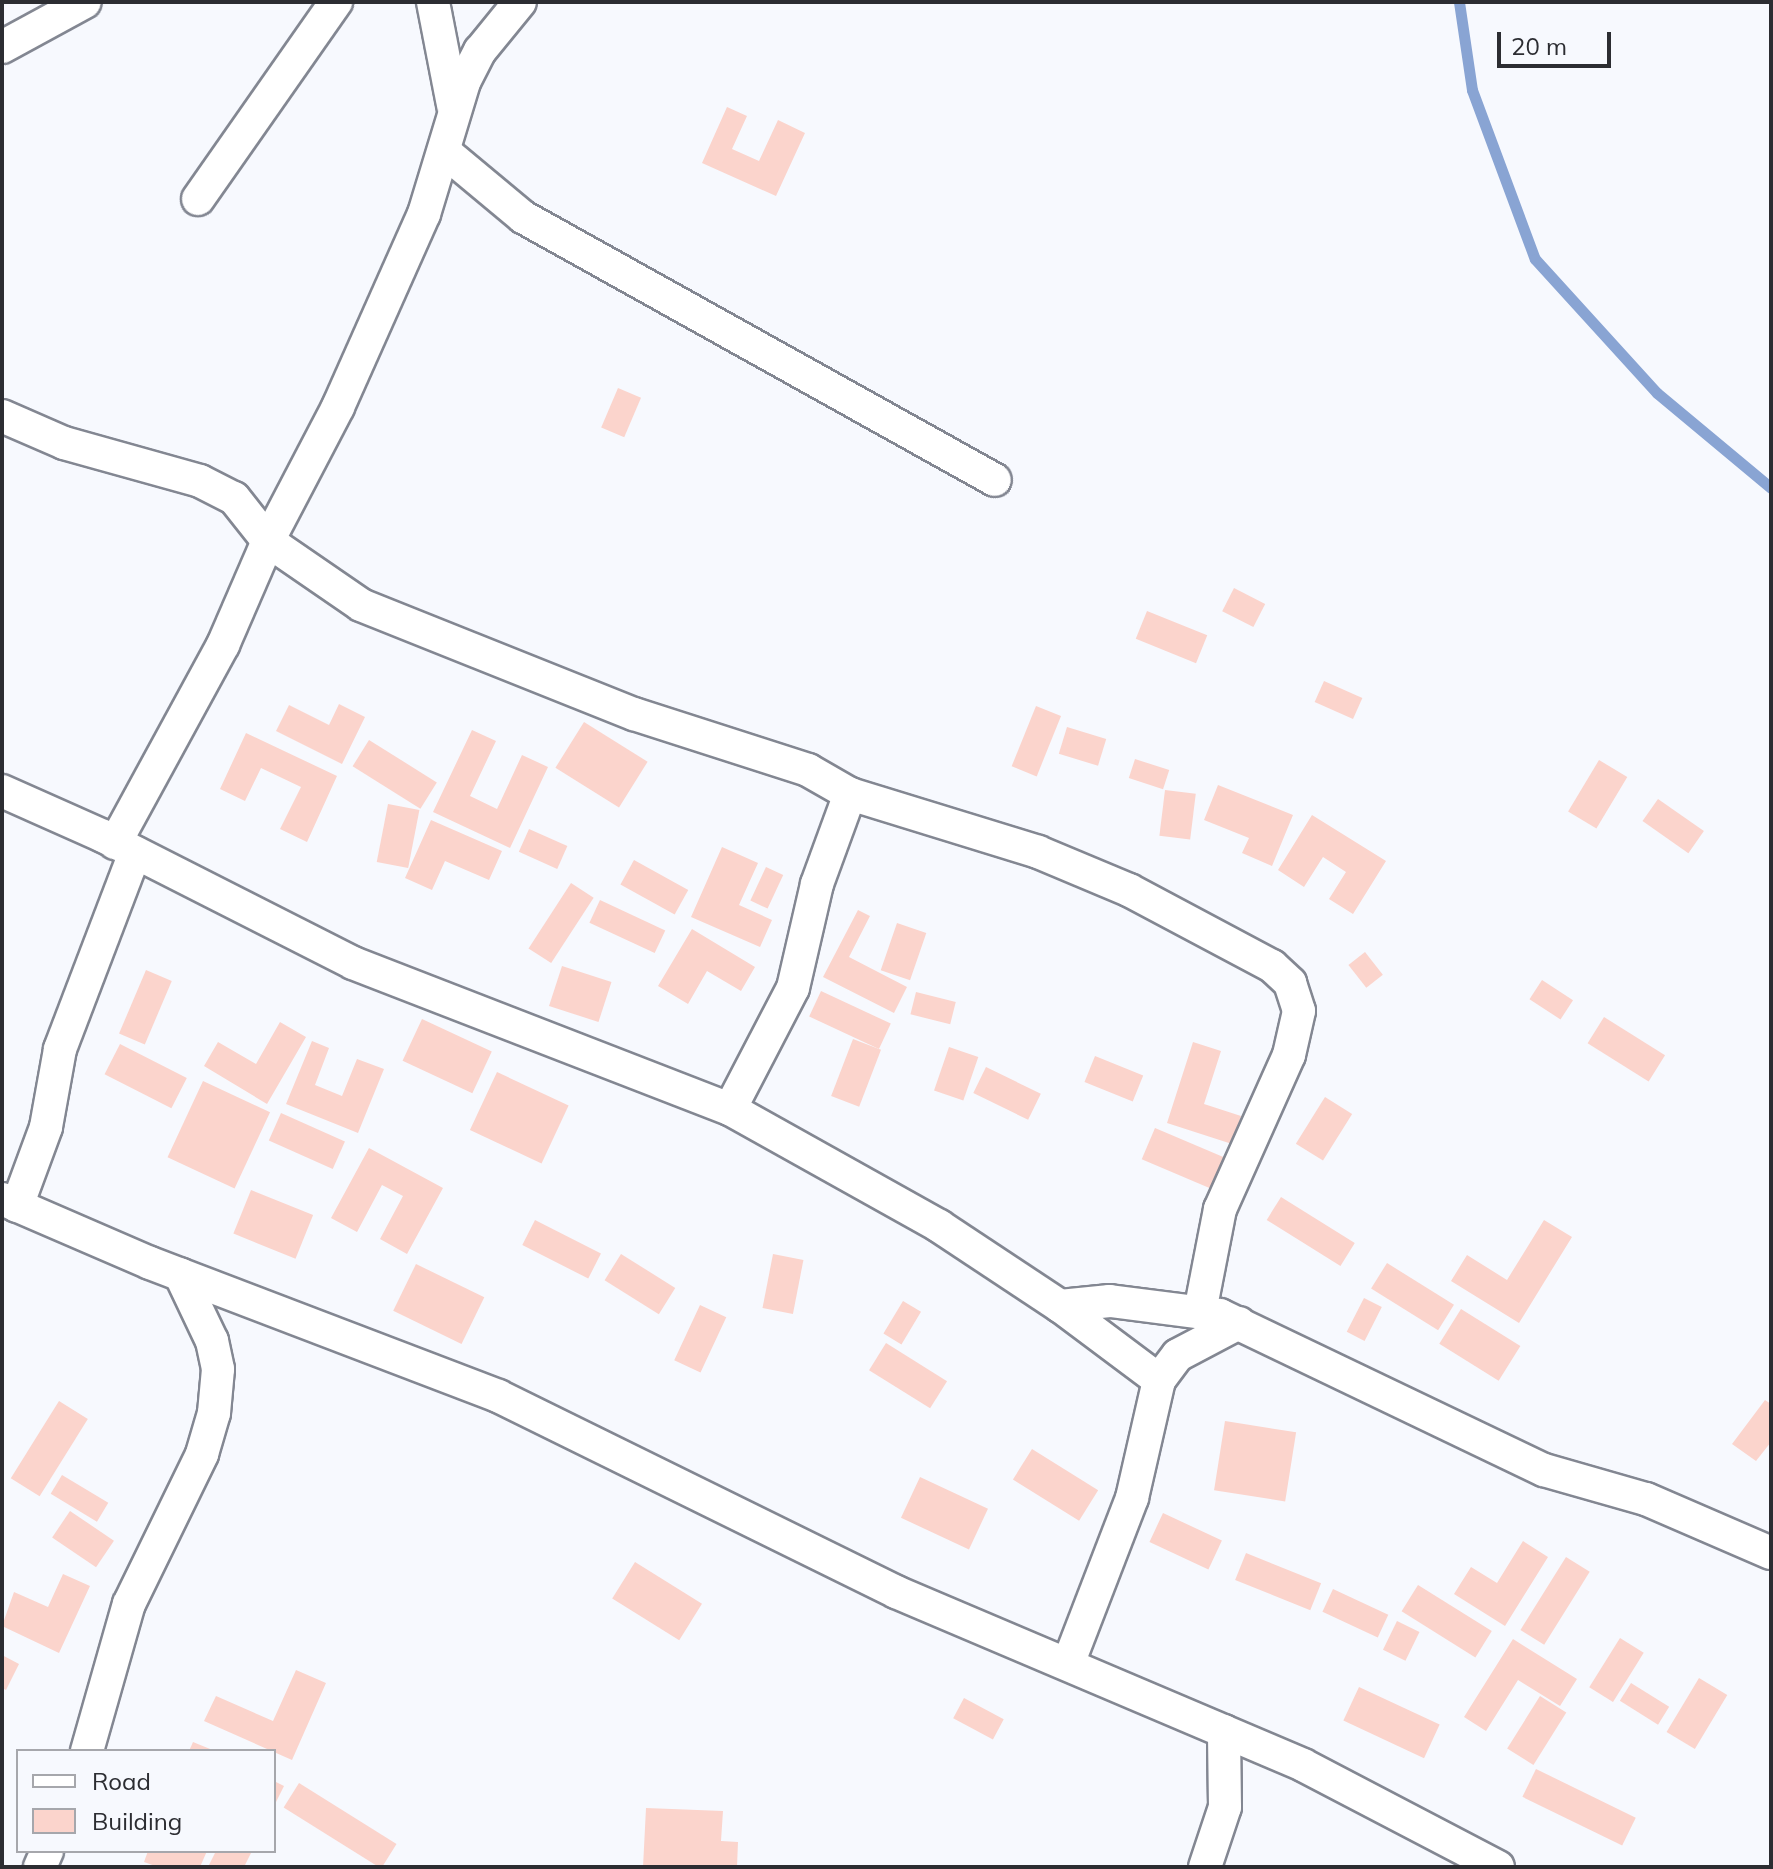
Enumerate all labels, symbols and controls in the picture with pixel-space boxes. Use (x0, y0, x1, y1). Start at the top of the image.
scale bar (1501, 16, 1615, 66)
text: 20 m (1511, 31, 1567, 61)
legend (16, 1749, 276, 1853)
text: Road (92, 1766, 151, 1796)
text: Building (92, 1806, 182, 1836)

